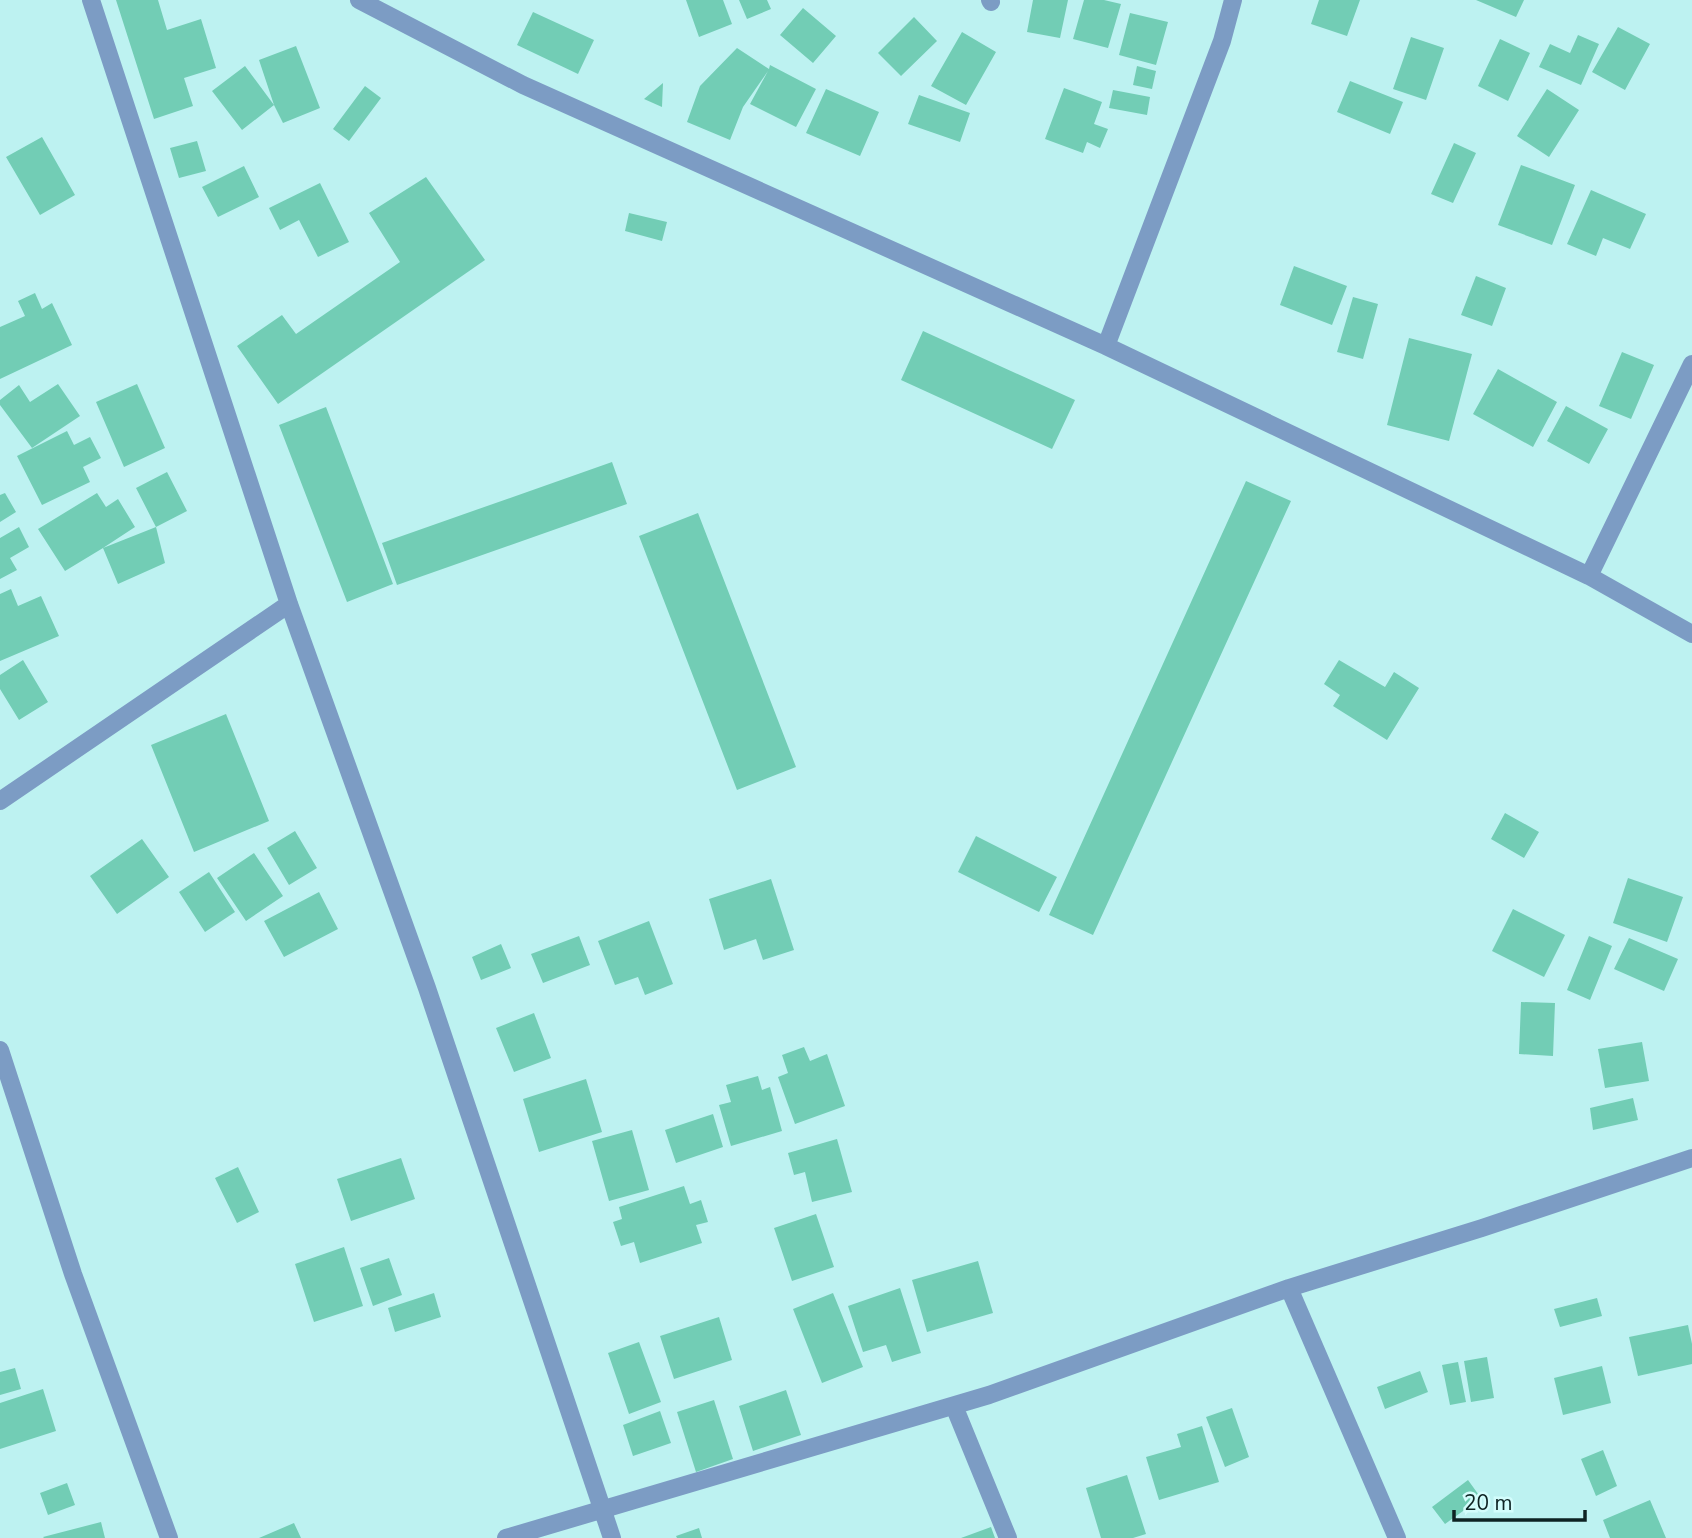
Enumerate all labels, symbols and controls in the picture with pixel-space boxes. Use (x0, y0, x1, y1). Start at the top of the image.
scale bar (1454, 1478, 1585, 1522)
text: 20 m (1464, 1489, 1513, 1517)

